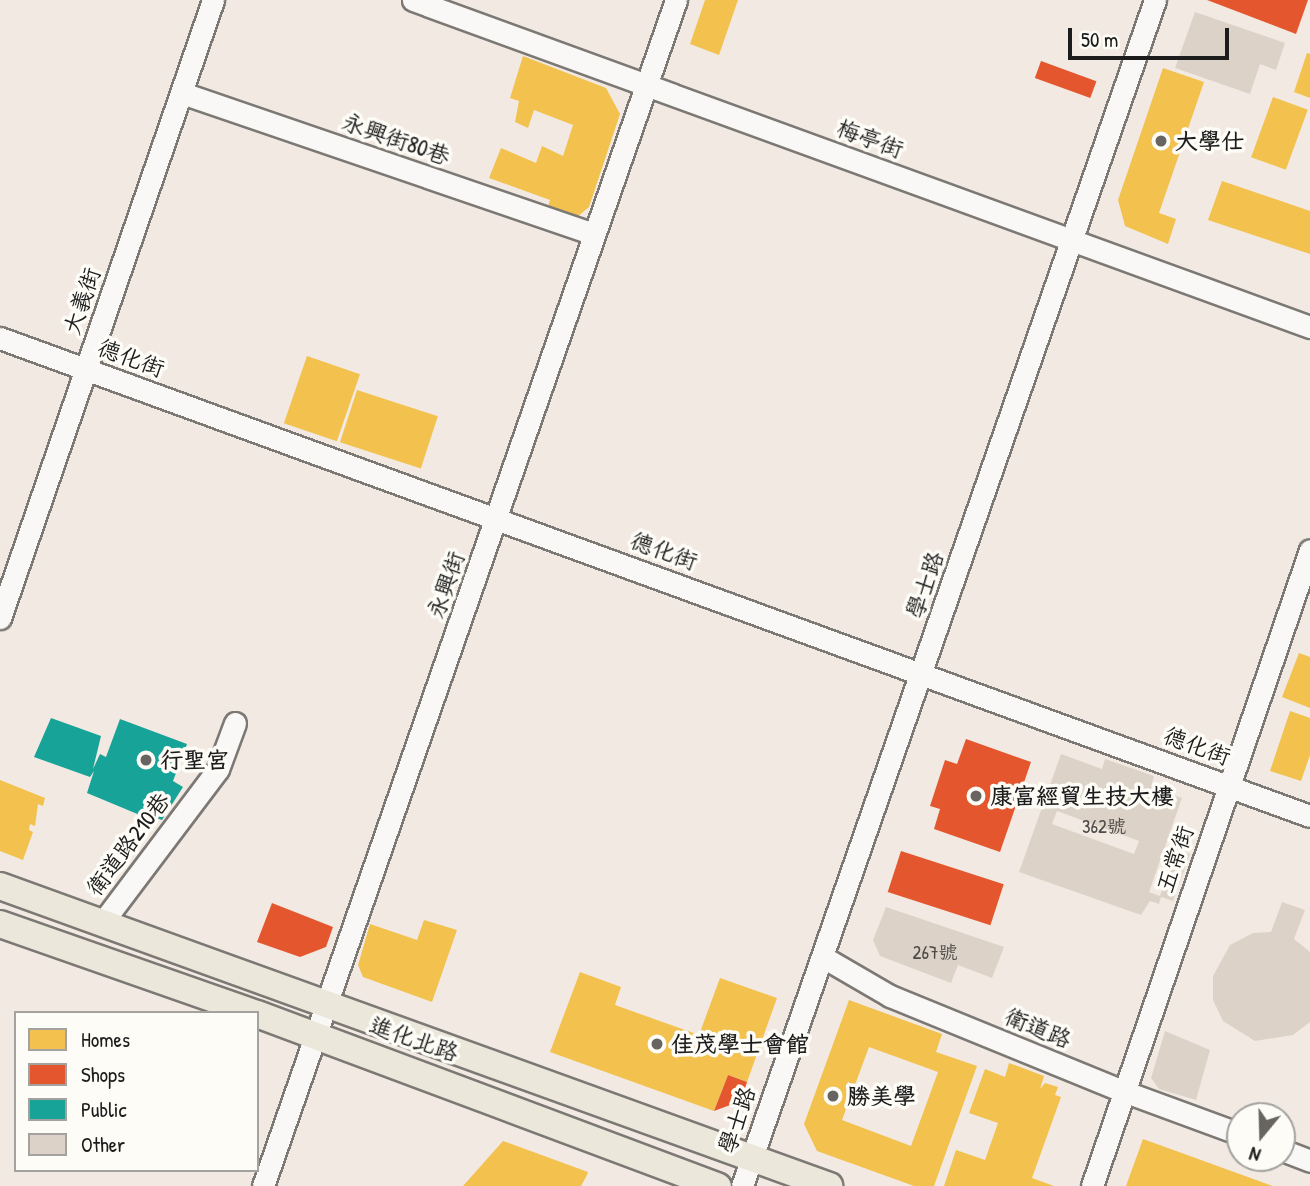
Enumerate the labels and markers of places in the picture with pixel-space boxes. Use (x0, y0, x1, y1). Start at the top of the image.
place label: 大學仕 (1175, 127, 1244, 155)
marker: 大學仕 (1153, 133, 1169, 149)
place label: 行聖宮 (160, 746, 229, 774)
marker: 行聖宮 (138, 752, 154, 768)
place label: 康富經貿生技大樓 (990, 782, 1174, 810)
marker: 康富經貿生技大樓 (968, 788, 984, 804)
place label: 佳茂學士會館 (671, 1030, 809, 1058)
marker: 佳茂學士會館 (649, 1036, 665, 1052)
place label: 勝美學 (847, 1082, 916, 1110)
marker: 勝美學 (825, 1088, 841, 1104)

